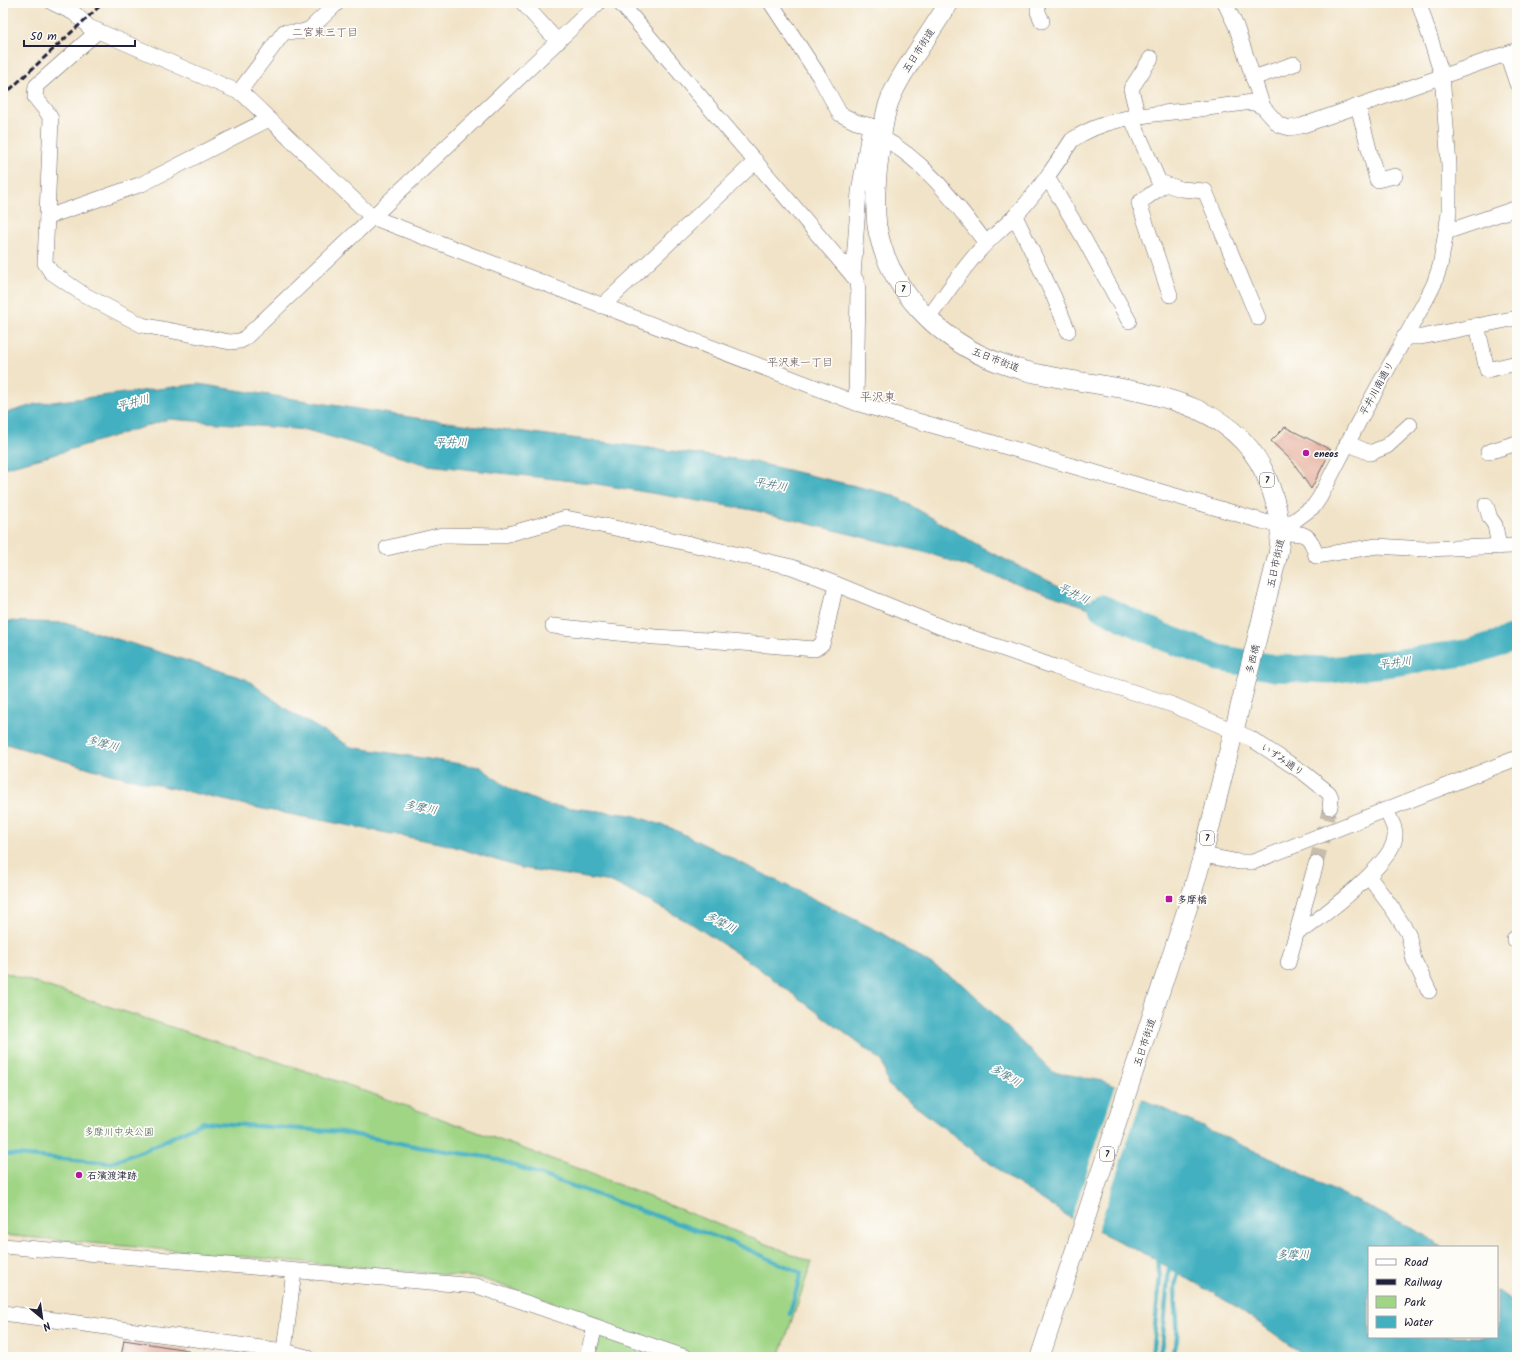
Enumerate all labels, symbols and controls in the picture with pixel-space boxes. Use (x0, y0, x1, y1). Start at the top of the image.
scale bar (24, 22, 135, 48)
district label: 二宮東三丁目 (292, 24, 358, 42)
street label: 五日市街道 (899, 25, 939, 76)
text: 50 m (30, 27, 57, 46)
road number: 7 (896, 282, 910, 296)
street label: 五日市街道 (969, 344, 1022, 376)
district label: 平沢東一丁目 (767, 354, 833, 372)
street label: 平井川南通り (1355, 358, 1398, 419)
district label: 平沢東 (860, 388, 896, 407)
water label: 平井川 (115, 390, 152, 416)
water label: 平井川 (434, 434, 468, 452)
place label: eneos (1314, 446, 1339, 462)
marker: eneos (1301, 448, 1311, 458)
water label: 平井川 (753, 473, 789, 497)
road number: 7 (1260, 473, 1274, 487)
street label: 五日市街道 (1263, 537, 1289, 589)
water label: 平井川 (1055, 579, 1092, 609)
street label: 多西橋 (1242, 643, 1264, 676)
water label: 平井川 (1378, 652, 1413, 674)
water label: 多摩川 (85, 731, 121, 757)
street label: いずみ通り (1258, 739, 1307, 780)
water label: 多摩川 (403, 796, 439, 820)
road number: 7 (1200, 831, 1214, 845)
place label: 多摩橋 (1177, 892, 1207, 908)
marker: 多摩橋 (1164, 894, 1174, 904)
water label: 多摩川 (702, 907, 739, 938)
street label: 五日市街道 (1130, 1016, 1160, 1069)
water label: 多摩川 (987, 1060, 1024, 1092)
park label: 多摩川中央公園 (84, 1124, 154, 1140)
road number: 7 (1100, 1147, 1114, 1161)
place label: 石濱渡津跡 (87, 1168, 137, 1184)
marker: 石濱渡津跡 (74, 1170, 84, 1180)
water label: 多摩川 (1277, 1246, 1310, 1264)
legend (1368, 1246, 1498, 1338)
text: Road (1404, 1253, 1429, 1272)
text: Railway (1404, 1273, 1442, 1292)
text: Park (1404, 1293, 1426, 1312)
north arrow (22, 1298, 62, 1338)
text: Water (1404, 1313, 1434, 1332)
text: N (39, 1316, 54, 1335)

